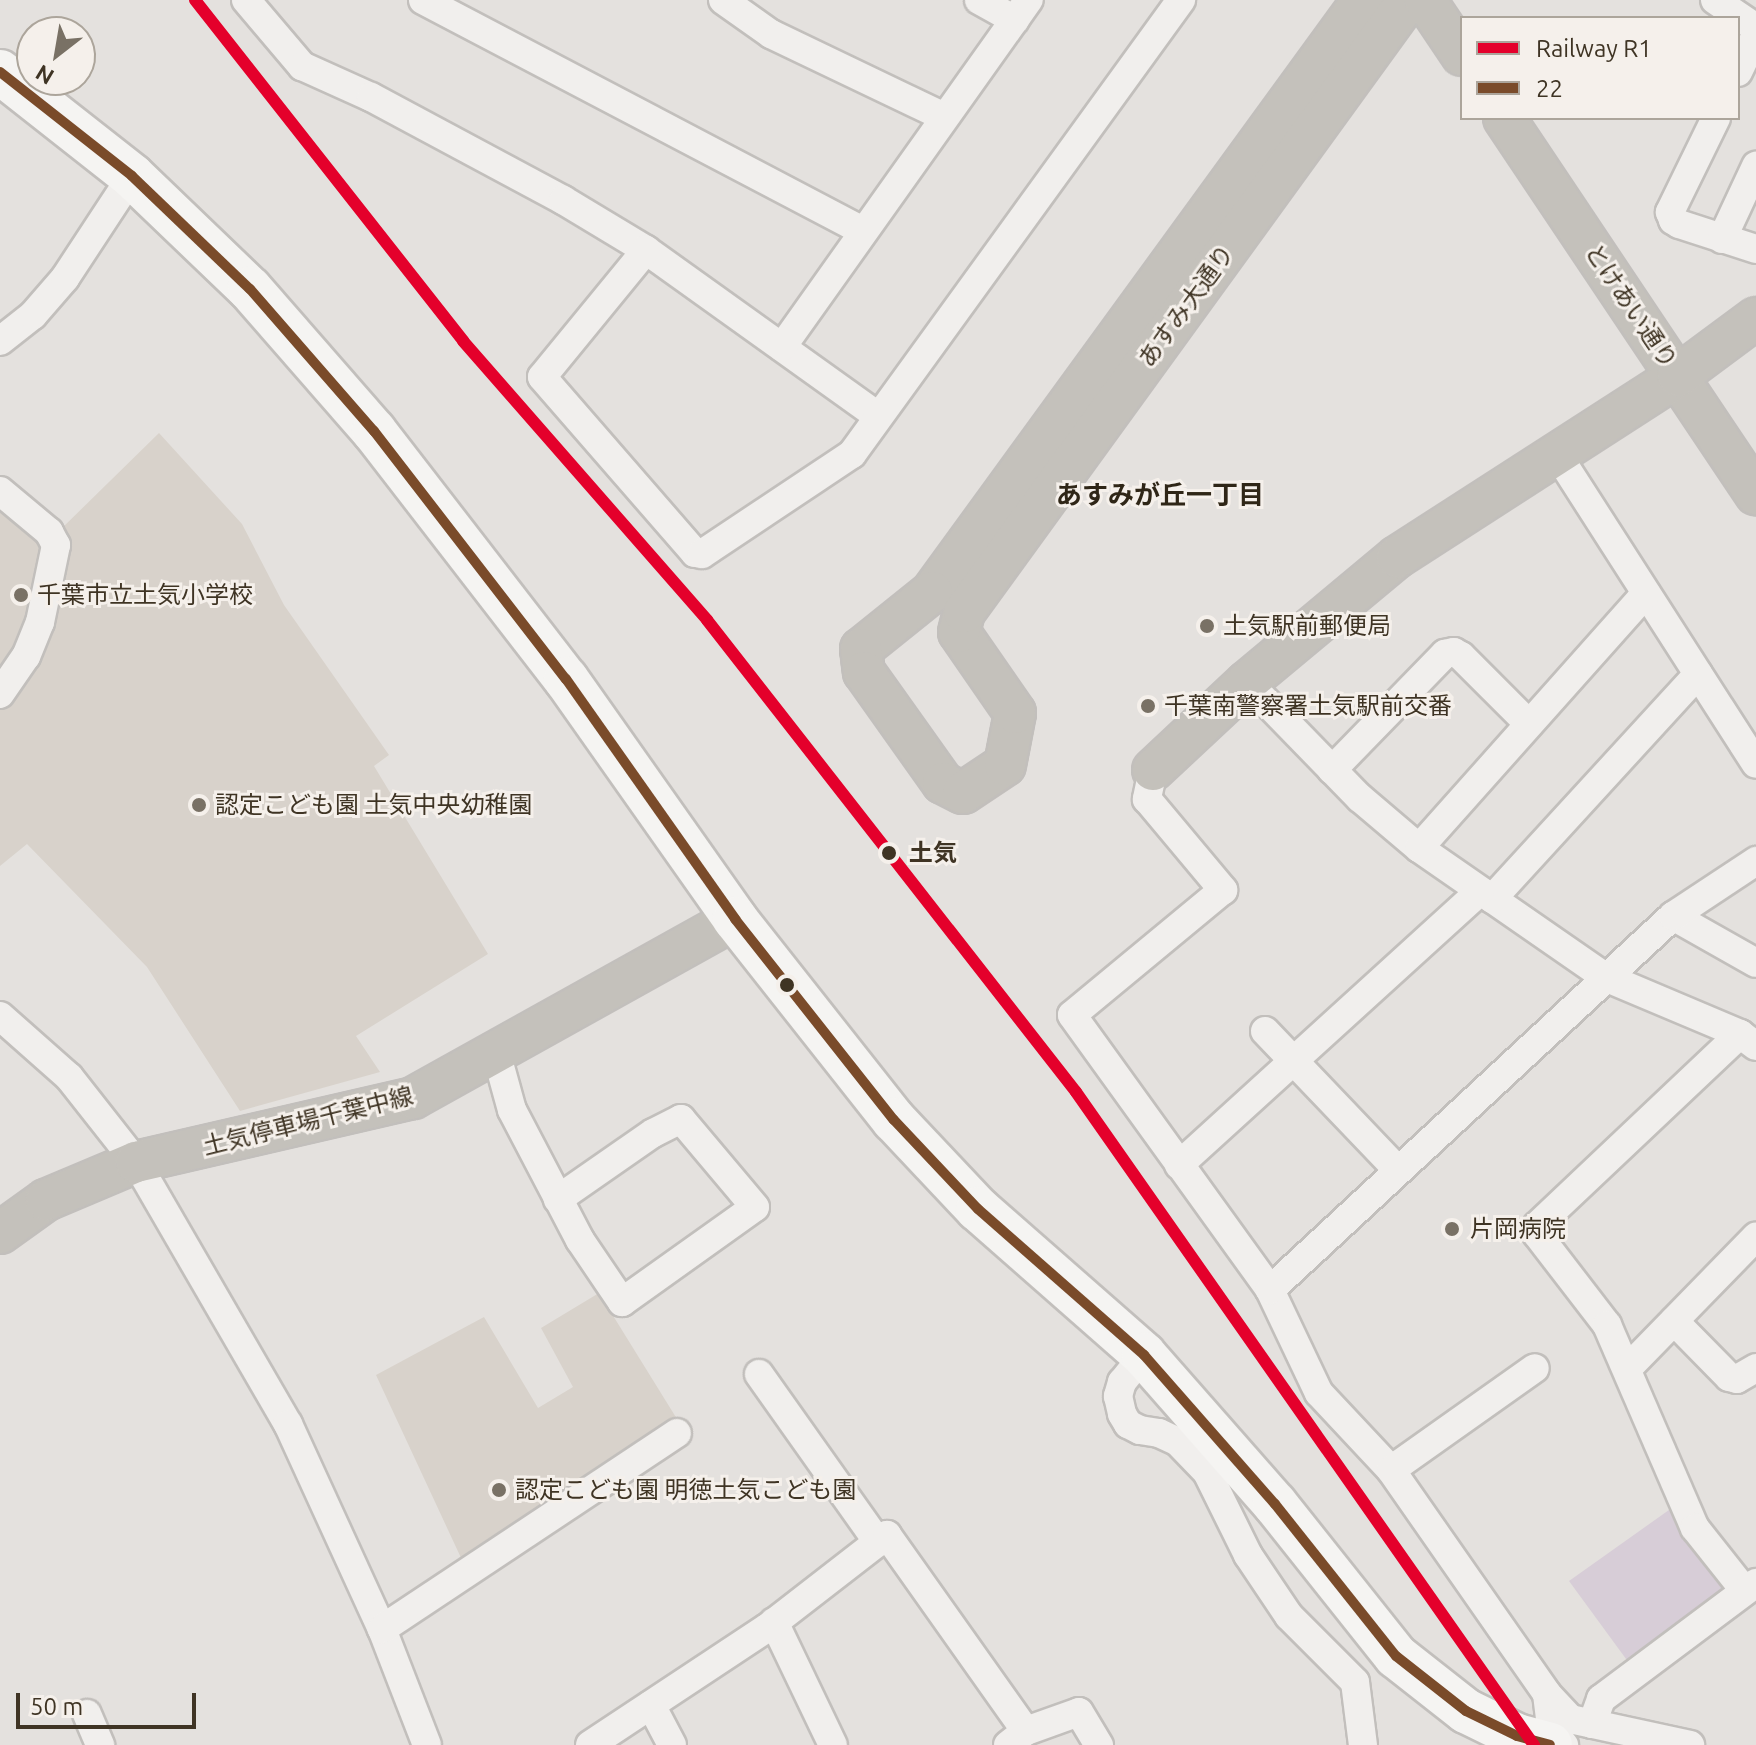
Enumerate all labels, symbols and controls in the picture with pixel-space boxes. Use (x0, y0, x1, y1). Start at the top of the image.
north arrow (16, 16, 96, 96)
legend (1460, 16, 1740, 120)
text: Railway R1 (1536, 35, 1652, 62)
text: N (31, 60, 58, 90)
text: 22 (1536, 75, 1563, 102)
street label: とけあい通り (1579, 238, 1683, 374)
street label: あすみ大通り (1132, 239, 1240, 373)
district label: あすみが丘一丁目 (1056, 479, 1264, 511)
place label: 千葉市立土気小学校 (37, 581, 253, 609)
marker: 千葉市立土気小学校 (12, 586, 30, 604)
place label: 土気駅前郵便局 (1223, 612, 1391, 640)
marker: 土気駅前郵便局 (1198, 617, 1216, 635)
place label: 千葉南警察署土気駅前交番 (1164, 692, 1452, 720)
marker: 千葉南警察署土気駅前交番 (1139, 697, 1157, 715)
place label: 認定こども園 土気中央幼稚園 (215, 791, 532, 819)
marker: 認定こども園 土気中央幼稚園 (190, 796, 208, 814)
place label: 土気 (909, 839, 957, 867)
marker: 土気 (876, 840, 902, 866)
unlabelled marker (779, 977, 795, 993)
street label: 土気停車場千葉中線 (200, 1081, 416, 1161)
place label: 片岡病院 (1470, 1215, 1566, 1243)
marker: 片岡病院 (1441, 1218, 1463, 1240)
place label: 認定こども園 明徳土気こども園 (515, 1476, 856, 1504)
marker: 認定こども園 明徳土気こども園 (490, 1481, 508, 1499)
scale bar (20, 1677, 200, 1727)
text: 50 m (30, 1693, 83, 1720)

